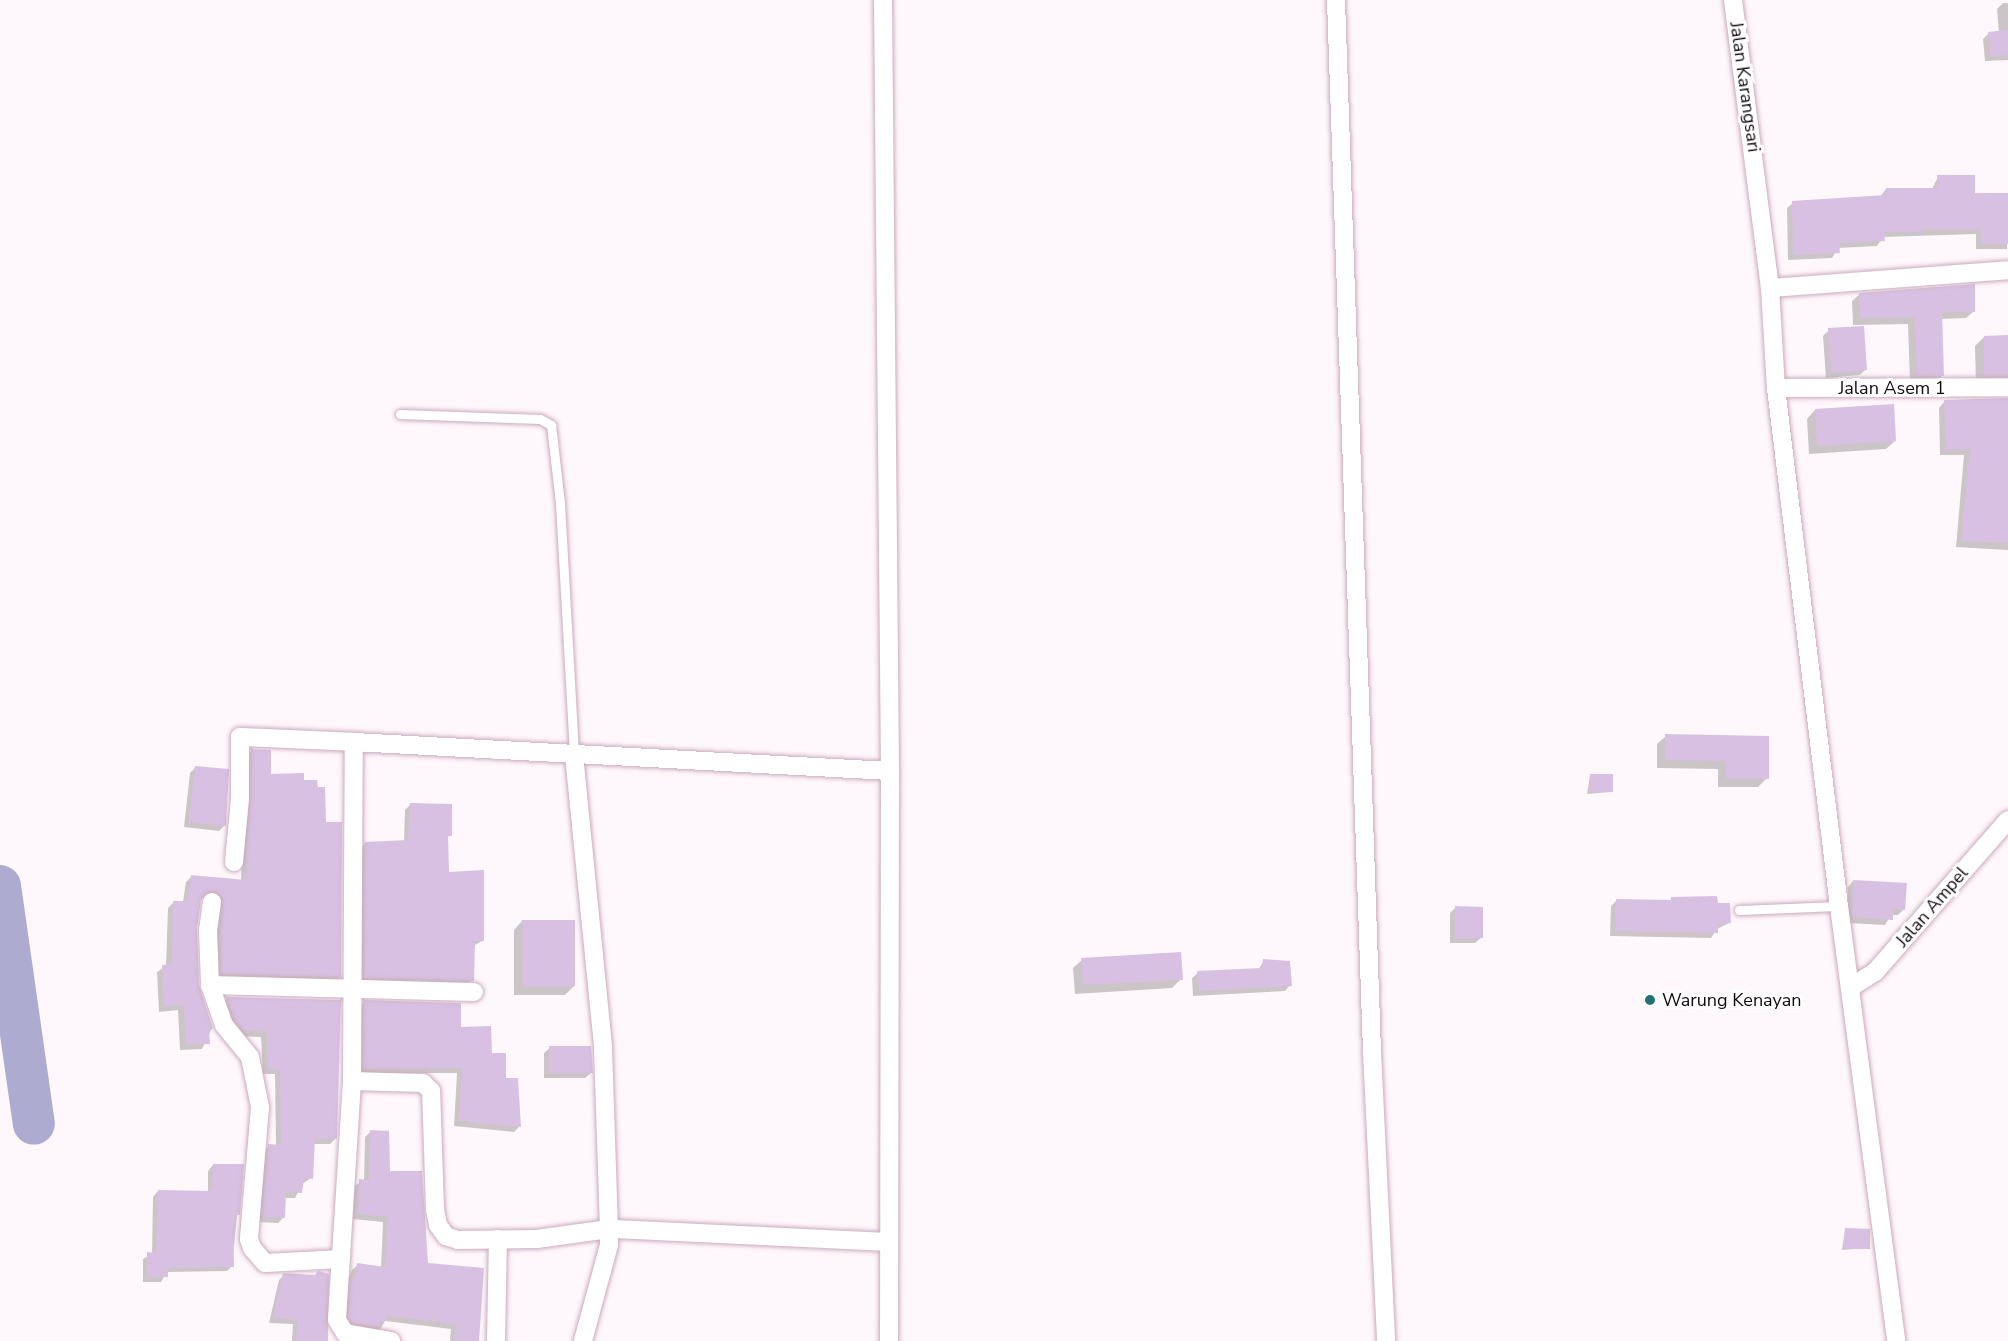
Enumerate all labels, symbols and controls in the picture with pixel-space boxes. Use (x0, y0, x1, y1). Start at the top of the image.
street label: Jalan Karangsari (1725, 20, 1765, 154)
street label: Jalan Asem 1 (1838, 377, 1946, 399)
street label: Jalan Ampel (1891, 863, 1973, 951)
place label: Warung Kenayan (1662, 989, 1801, 1011)
marker: Warung Kenayan (1643, 993, 1657, 1007)

